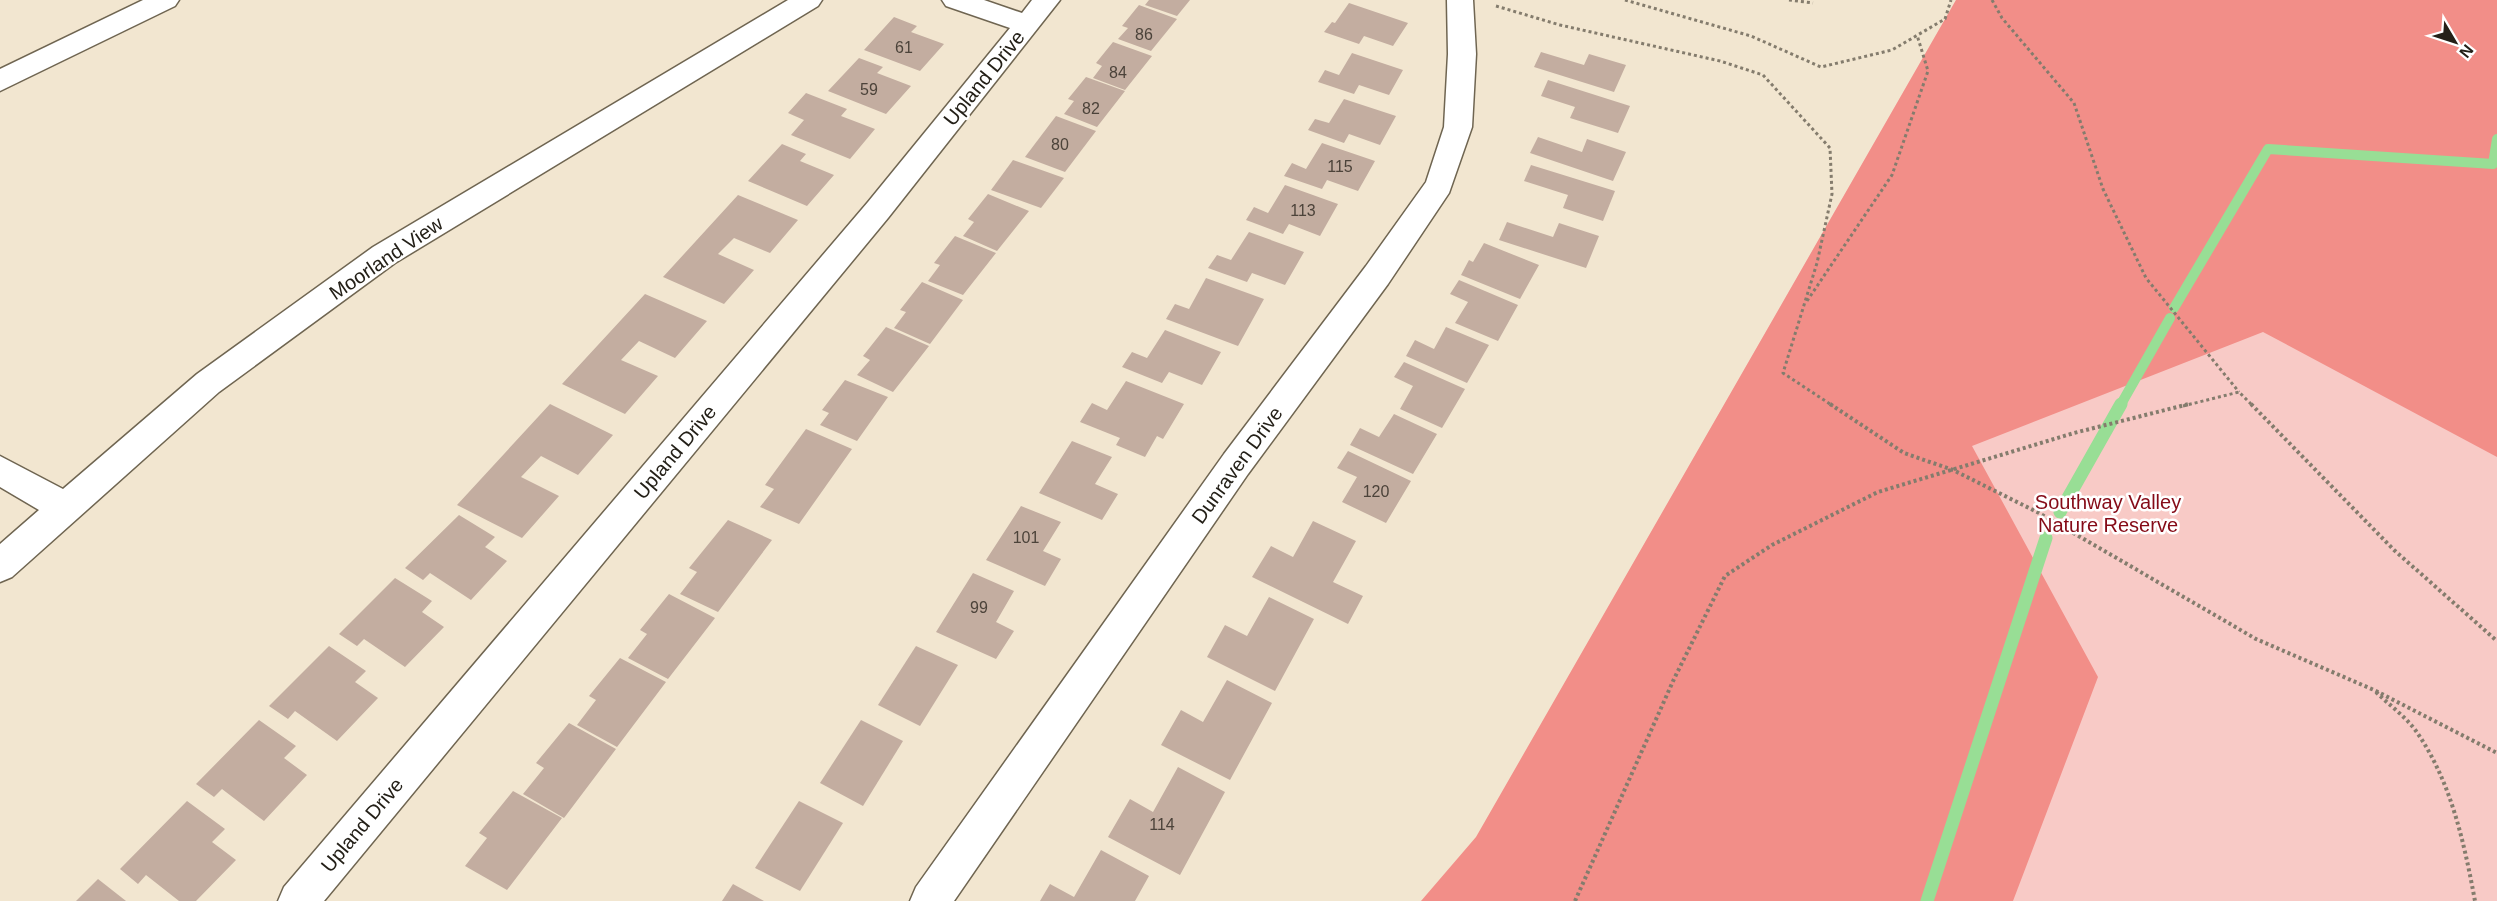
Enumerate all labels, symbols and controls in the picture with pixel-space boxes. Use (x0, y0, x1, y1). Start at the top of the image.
north arrow (2425, 12, 2485, 72)
street label: Upland Drive (939, 26, 1029, 130)
house number: 86 (1135, 26, 1153, 43)
house number: 61 (895, 39, 913, 56)
text: N (2456, 41, 2477, 61)
house number: 84 (1109, 64, 1127, 81)
house number: 59 (860, 81, 878, 98)
house number: 82 (1082, 100, 1100, 117)
house number: 80 (1051, 136, 1069, 153)
house number: 115 (1327, 158, 1353, 175)
house number: 113 (1290, 202, 1316, 219)
street label: Moorland View (325, 212, 447, 304)
street label: Upland Drive (629, 401, 721, 503)
street label: Dunraven Drive (1187, 402, 1287, 528)
house number: 120 (1363, 483, 1389, 500)
park label: Southway Valley Nature Reserve (2035, 491, 2181, 536)
house number: 101 (1013, 529, 1039, 546)
house number: 99 (970, 599, 988, 616)
street label: Upland Drive (316, 774, 408, 876)
house number: 114 (1149, 816, 1175, 833)

